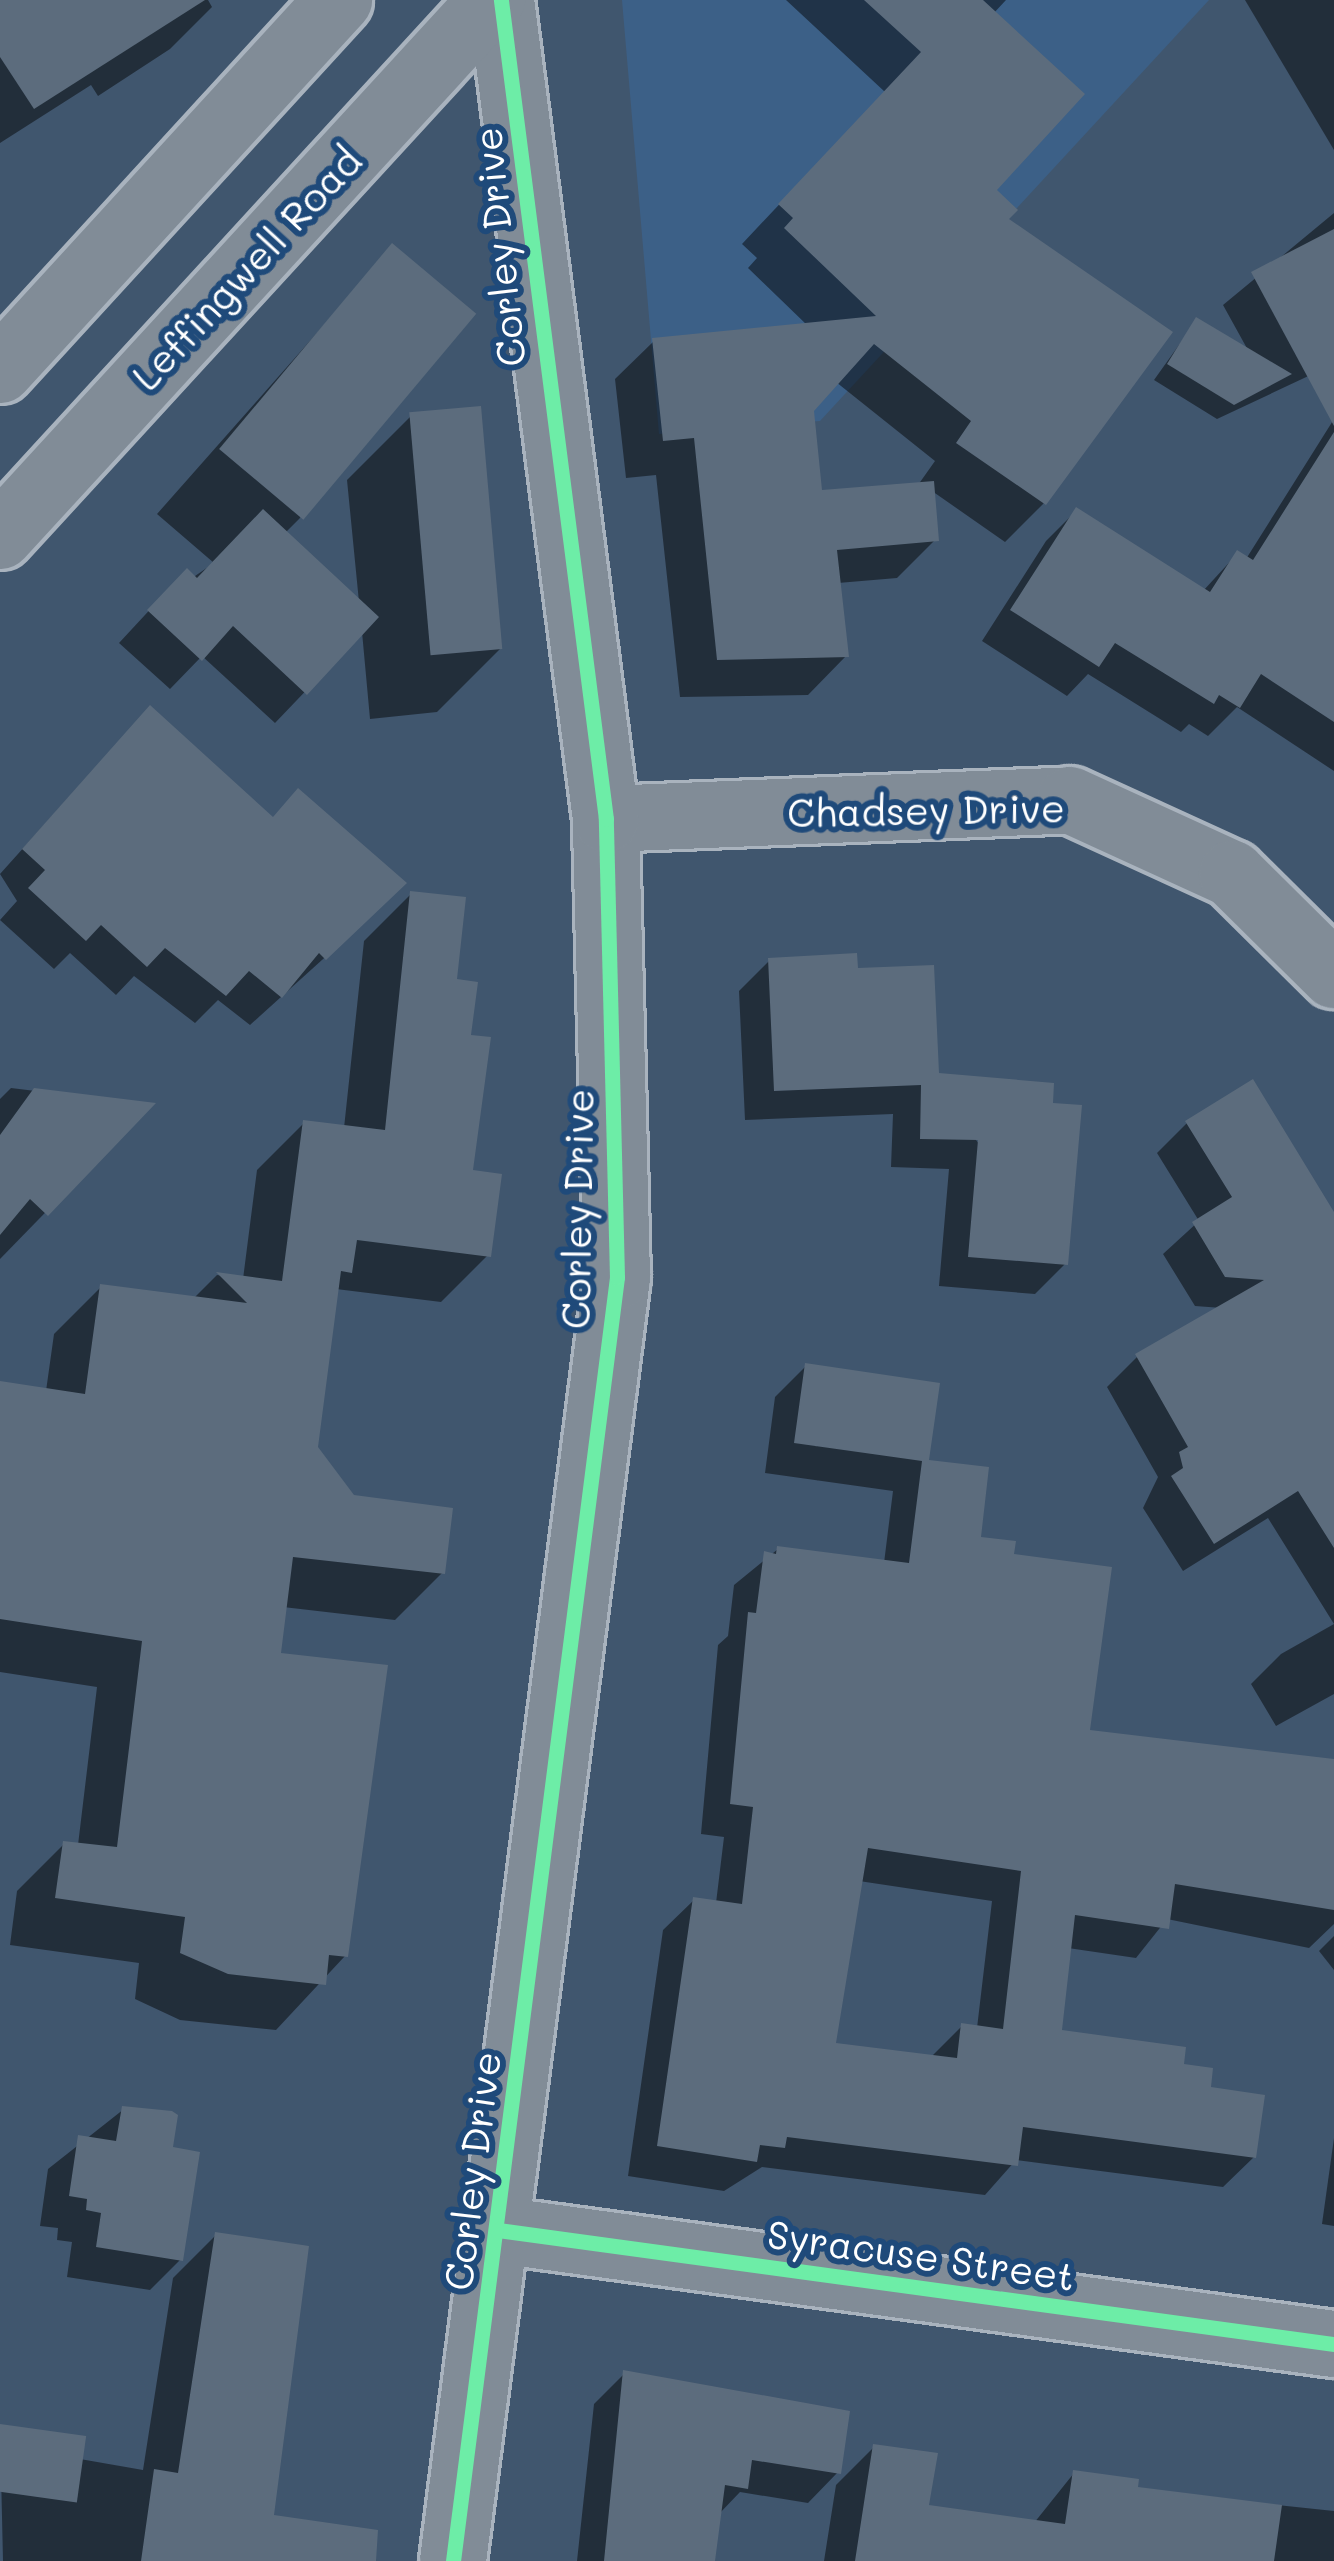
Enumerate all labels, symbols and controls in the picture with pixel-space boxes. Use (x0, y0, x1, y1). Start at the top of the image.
street label: Corley Drive (463, 125, 535, 369)
street label: Leffingwell Road (122, 137, 370, 399)
street label: Chadsey Drive (787, 784, 1065, 836)
street label: Corley Drive (552, 1088, 602, 1330)
street label: Corley Drive (434, 2049, 510, 2293)
street label: Syracuse Street (764, 2210, 1078, 2300)

